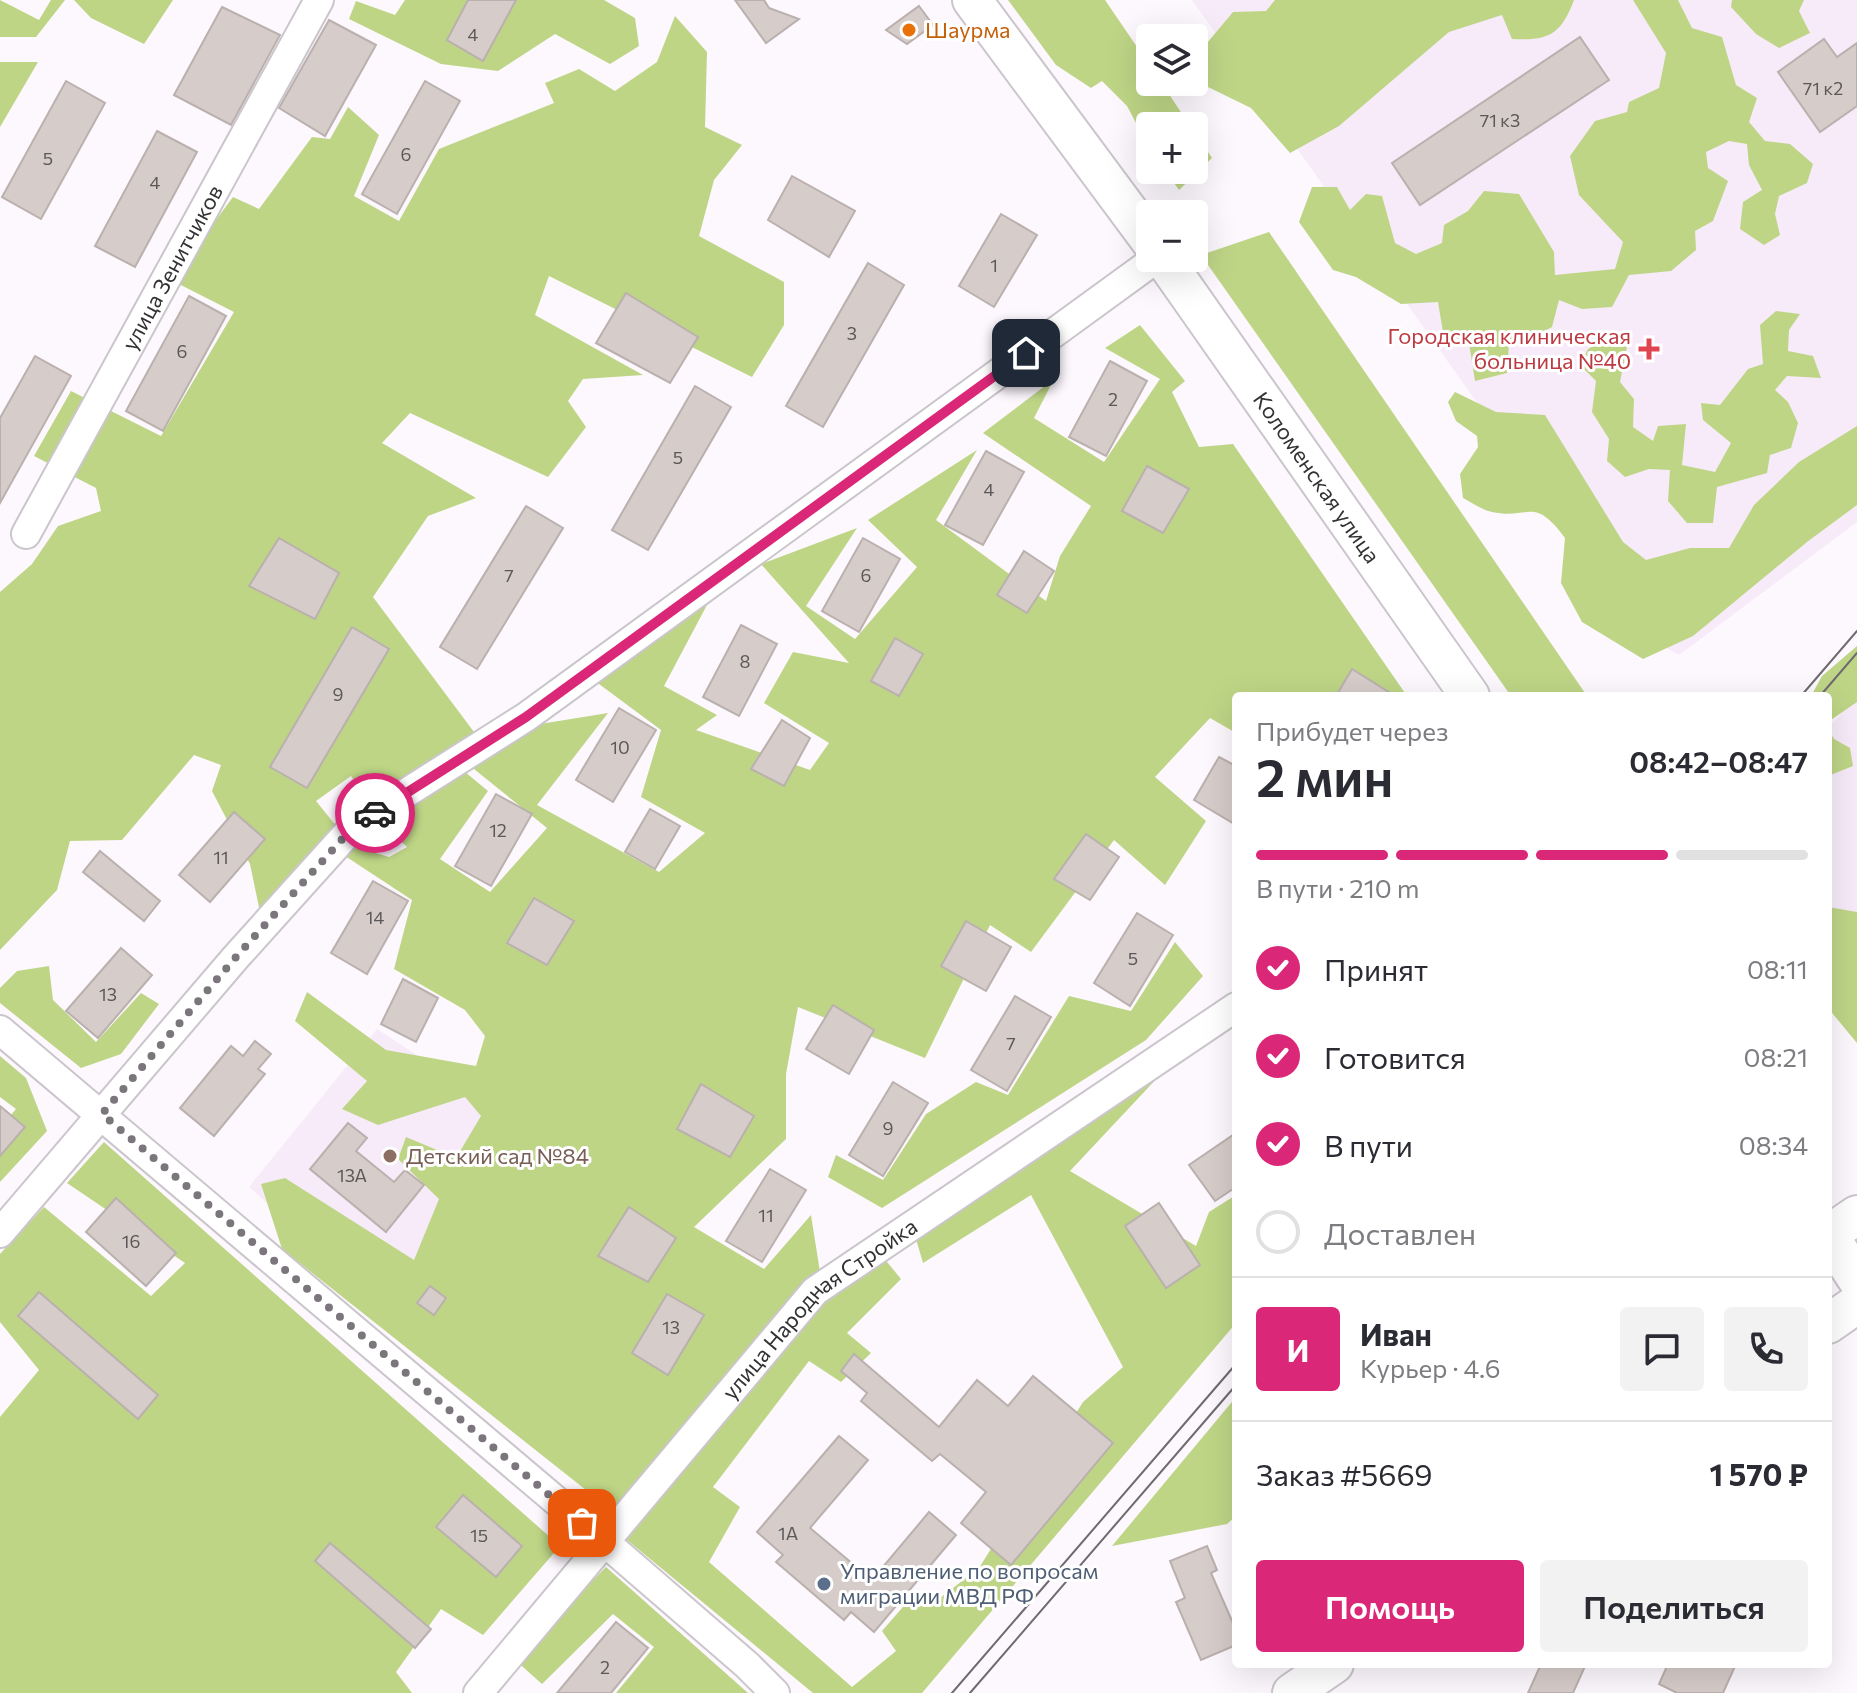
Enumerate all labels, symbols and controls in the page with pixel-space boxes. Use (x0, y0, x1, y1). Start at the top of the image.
place label: Шаурма (925, 16, 1010, 43)
marker: Шаурма (900, 21, 918, 39)
house number: 4 (468, 23, 479, 45)
map controls (1136, 24, 1208, 272)
button: layers (1136, 24, 1208, 96)
house number: 71 к2 (1803, 77, 1843, 99)
house number: 71 к3 (1480, 109, 1520, 131)
button: + (1136, 112, 1208, 184)
house number: 6 (401, 143, 411, 165)
house number: 5 (43, 147, 53, 169)
house number: 4 (150, 171, 161, 193)
street label: улица Зенитчиков (116, 180, 228, 355)
button: − (1136, 200, 1208, 272)
house number: 1 (990, 254, 998, 276)
pin (992, 319, 1060, 387)
house number: 3 (847, 322, 857, 344)
place label: Городская клиническая больница №40 (1387, 322, 1631, 374)
icon: home (1004, 331, 1048, 375)
marker: Городская клиническая больница №40 (1638, 338, 1660, 360)
house number: 6 (177, 340, 187, 362)
street label: Коломенская улица (1248, 386, 1386, 568)
house number: 2 (1108, 388, 1118, 410)
house number: 5 (673, 446, 683, 468)
house number: 4 (984, 478, 995, 500)
house number: 7 (504, 564, 514, 586)
house number: 6 (861, 564, 871, 586)
house number: 8 (740, 650, 751, 672)
house number: 9 (333, 683, 343, 705)
text: Прибудет через (1256, 715, 1449, 746)
house number: 10 (610, 736, 630, 758)
text: 08:42–08:47 (1629, 742, 1808, 779)
text: 2 мин (1256, 744, 1393, 808)
courier (335, 773, 415, 853)
icon: car (353, 791, 397, 835)
house number: 12 (489, 819, 507, 841)
house number: 11 (213, 846, 229, 868)
text: В пути · 210 m (1256, 872, 1419, 903)
house number: 14 (366, 906, 384, 928)
icon: check (1256, 946, 1300, 990)
house number: 5 (1128, 947, 1138, 969)
text: Принят (1324, 950, 1428, 987)
text: 08:11 (1747, 953, 1808, 984)
house number: 13 (99, 983, 117, 1005)
house number: 7 (1006, 1032, 1016, 1054)
icon: check (1256, 1034, 1300, 1078)
text: Готовится (1324, 1038, 1466, 1075)
text: 08:21 (1744, 1041, 1808, 1072)
house number: 9 (883, 1117, 893, 1139)
icon: check (1256, 1122, 1300, 1166)
text: В пути (1324, 1126, 1413, 1163)
text: 08:34 (1739, 1129, 1808, 1160)
place label: Детский сад №84 (406, 1142, 589, 1169)
marker: Детский сад №84 (381, 1147, 399, 1165)
house number: 13А (337, 1164, 367, 1186)
house number: 11 (758, 1204, 774, 1226)
street label: улица Народная Стройка (716, 1212, 922, 1405)
text: Доставлен (1324, 1214, 1476, 1251)
house number: 16 (122, 1230, 140, 1252)
button: chat (1620, 1307, 1704, 1391)
button: phone (1724, 1307, 1808, 1391)
text: Иван (1360, 1315, 1432, 1352)
house number: 13 (662, 1316, 680, 1338)
text: И (1287, 1331, 1309, 1368)
text: Курьер · 4.6 (1360, 1352, 1500, 1383)
text: Заказ #5669 (1256, 1455, 1433, 1492)
text: 1 570 ₽ (1709, 1455, 1808, 1492)
pin (548, 1489, 616, 1557)
icon: bag (560, 1501, 604, 1545)
house number: 1А (778, 1522, 798, 1544)
house number: 15 (470, 1524, 488, 1546)
place label: Управление по вопросам миграции МВД РФ (840, 1557, 1098, 1609)
button: Помощь (1256, 1560, 1524, 1652)
button: Поделиться (1540, 1560, 1808, 1652)
marker: Управление по вопросам миграции МВД РФ (815, 1575, 833, 1593)
house number: 2 (600, 1656, 610, 1678)

